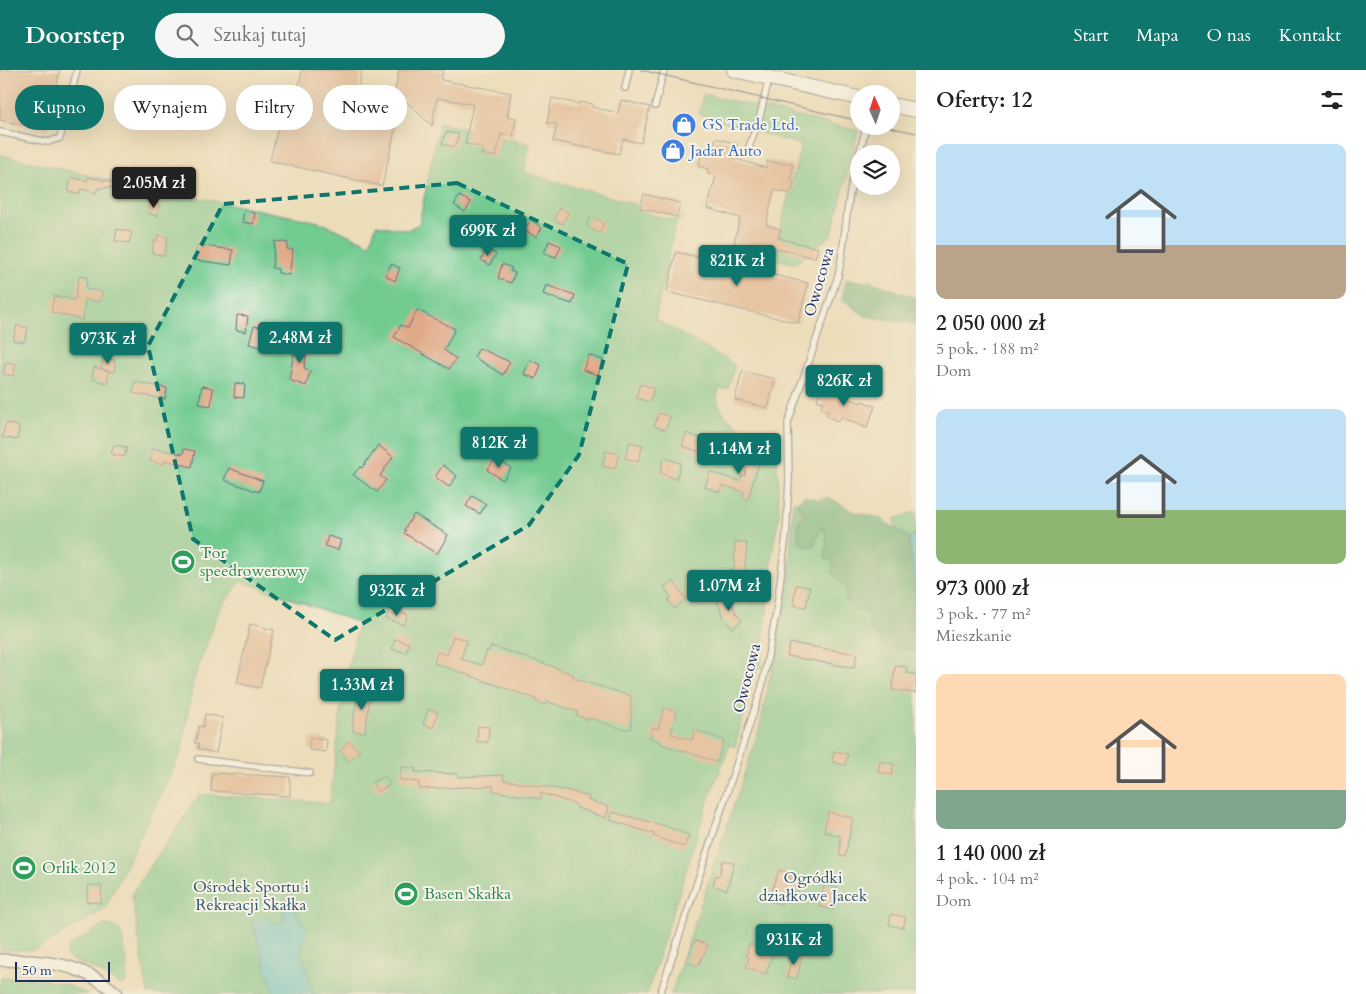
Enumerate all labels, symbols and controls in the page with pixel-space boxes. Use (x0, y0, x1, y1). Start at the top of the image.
search box (155, 13, 505, 58)
text: Doorstep (25, 19, 125, 52)
icon: search (173, 21, 201, 49)
text: Szukaj tutaj (213, 22, 307, 48)
text: Start (1074, 23, 1108, 48)
text: Mapa (1136, 23, 1178, 48)
text: O nas (1206, 23, 1251, 48)
text: Kontakt (1279, 23, 1341, 48)
chip: Kupno (15, 85, 104, 130)
chip: Wynajem (114, 85, 226, 130)
chip: Filtry (236, 85, 313, 130)
chip: Nowe (323, 85, 407, 130)
north arrow (850, 85, 900, 135)
map controls (850, 85, 900, 195)
text: Oferty: 12 (936, 86, 1032, 115)
icon: filters (1318, 86, 1346, 114)
shop icon: GS Trade Ltd. (671, 112, 697, 138)
place label: GS Trade Ltd. (702, 114, 799, 136)
shop icon: Jadar Auto (660, 138, 686, 164)
place label: Jadar Auto (688, 140, 762, 162)
button: layers (850, 145, 900, 195)
pin: 2.05M zł (102, 166, 206, 209)
text: 2.05M zł (123, 172, 185, 194)
icon: home (1096, 176, 1186, 266)
pin: 699K zł (442, 214, 534, 257)
text: 699K zł (461, 220, 515, 242)
pin: 821K zł (691, 244, 783, 287)
street label: Owocowa (799, 245, 839, 319)
text: 821K zł (710, 250, 764, 272)
text: 2 050 000 zł (936, 309, 1045, 338)
pin: 973K zł (62, 322, 154, 365)
pin: 2.48M zł (248, 322, 352, 364)
text: 2.48M zł (269, 327, 331, 349)
text: 973K zł (81, 328, 135, 350)
text: 5 pok. · 188 m² (936, 338, 1039, 360)
text: Dom (936, 360, 971, 382)
pin: 826K zł (798, 364, 890, 407)
text: 826K zł (817, 370, 871, 392)
pin: 812K zł (453, 426, 545, 469)
text: 812K zł (472, 432, 526, 454)
pin: 1.14M zł (687, 432, 791, 475)
text: 1.14M zł (708, 438, 770, 460)
icon: home (1096, 441, 1186, 531)
place label: Tor speedrowerowy (200, 542, 308, 582)
sports icon: Tor speedrowerowy (170, 549, 196, 575)
pin: 1.07M zł (677, 570, 781, 612)
pin: 932K zł (351, 574, 443, 617)
text: 973 000 zł (936, 574, 1029, 603)
text: 1.07M zł (698, 575, 760, 597)
text: 932K zł (370, 580, 424, 602)
text: 3 pok. · 77 m² (936, 603, 1031, 625)
text: Mieszkanie (936, 625, 1012, 647)
street label: Owocowa (728, 641, 766, 715)
pin: 1.33M zł (310, 668, 414, 711)
text: 1.33M zł (331, 674, 393, 696)
icon: home (1096, 706, 1186, 796)
text: 1 140 000 zł (936, 839, 1045, 868)
sports icon: Orlik 2012 (11, 855, 37, 881)
place label: Orlik 2012 (42, 857, 116, 879)
park label: Ogródki działkowe Jacek (759, 867, 868, 907)
text: 4 pok. · 104 m² (936, 868, 1039, 890)
park label: Ośrodek Sportu i Rekreacji Skałka (193, 876, 309, 916)
sports icon: Basen Skałka (393, 881, 419, 907)
place label: Basen Skałka (424, 883, 511, 905)
text: Dom (936, 890, 971, 912)
pin: 931K zł (748, 924, 840, 966)
text: 931K zł (767, 929, 821, 951)
scale bar (15, 959, 110, 982)
text: 50 m (22, 961, 52, 980)

